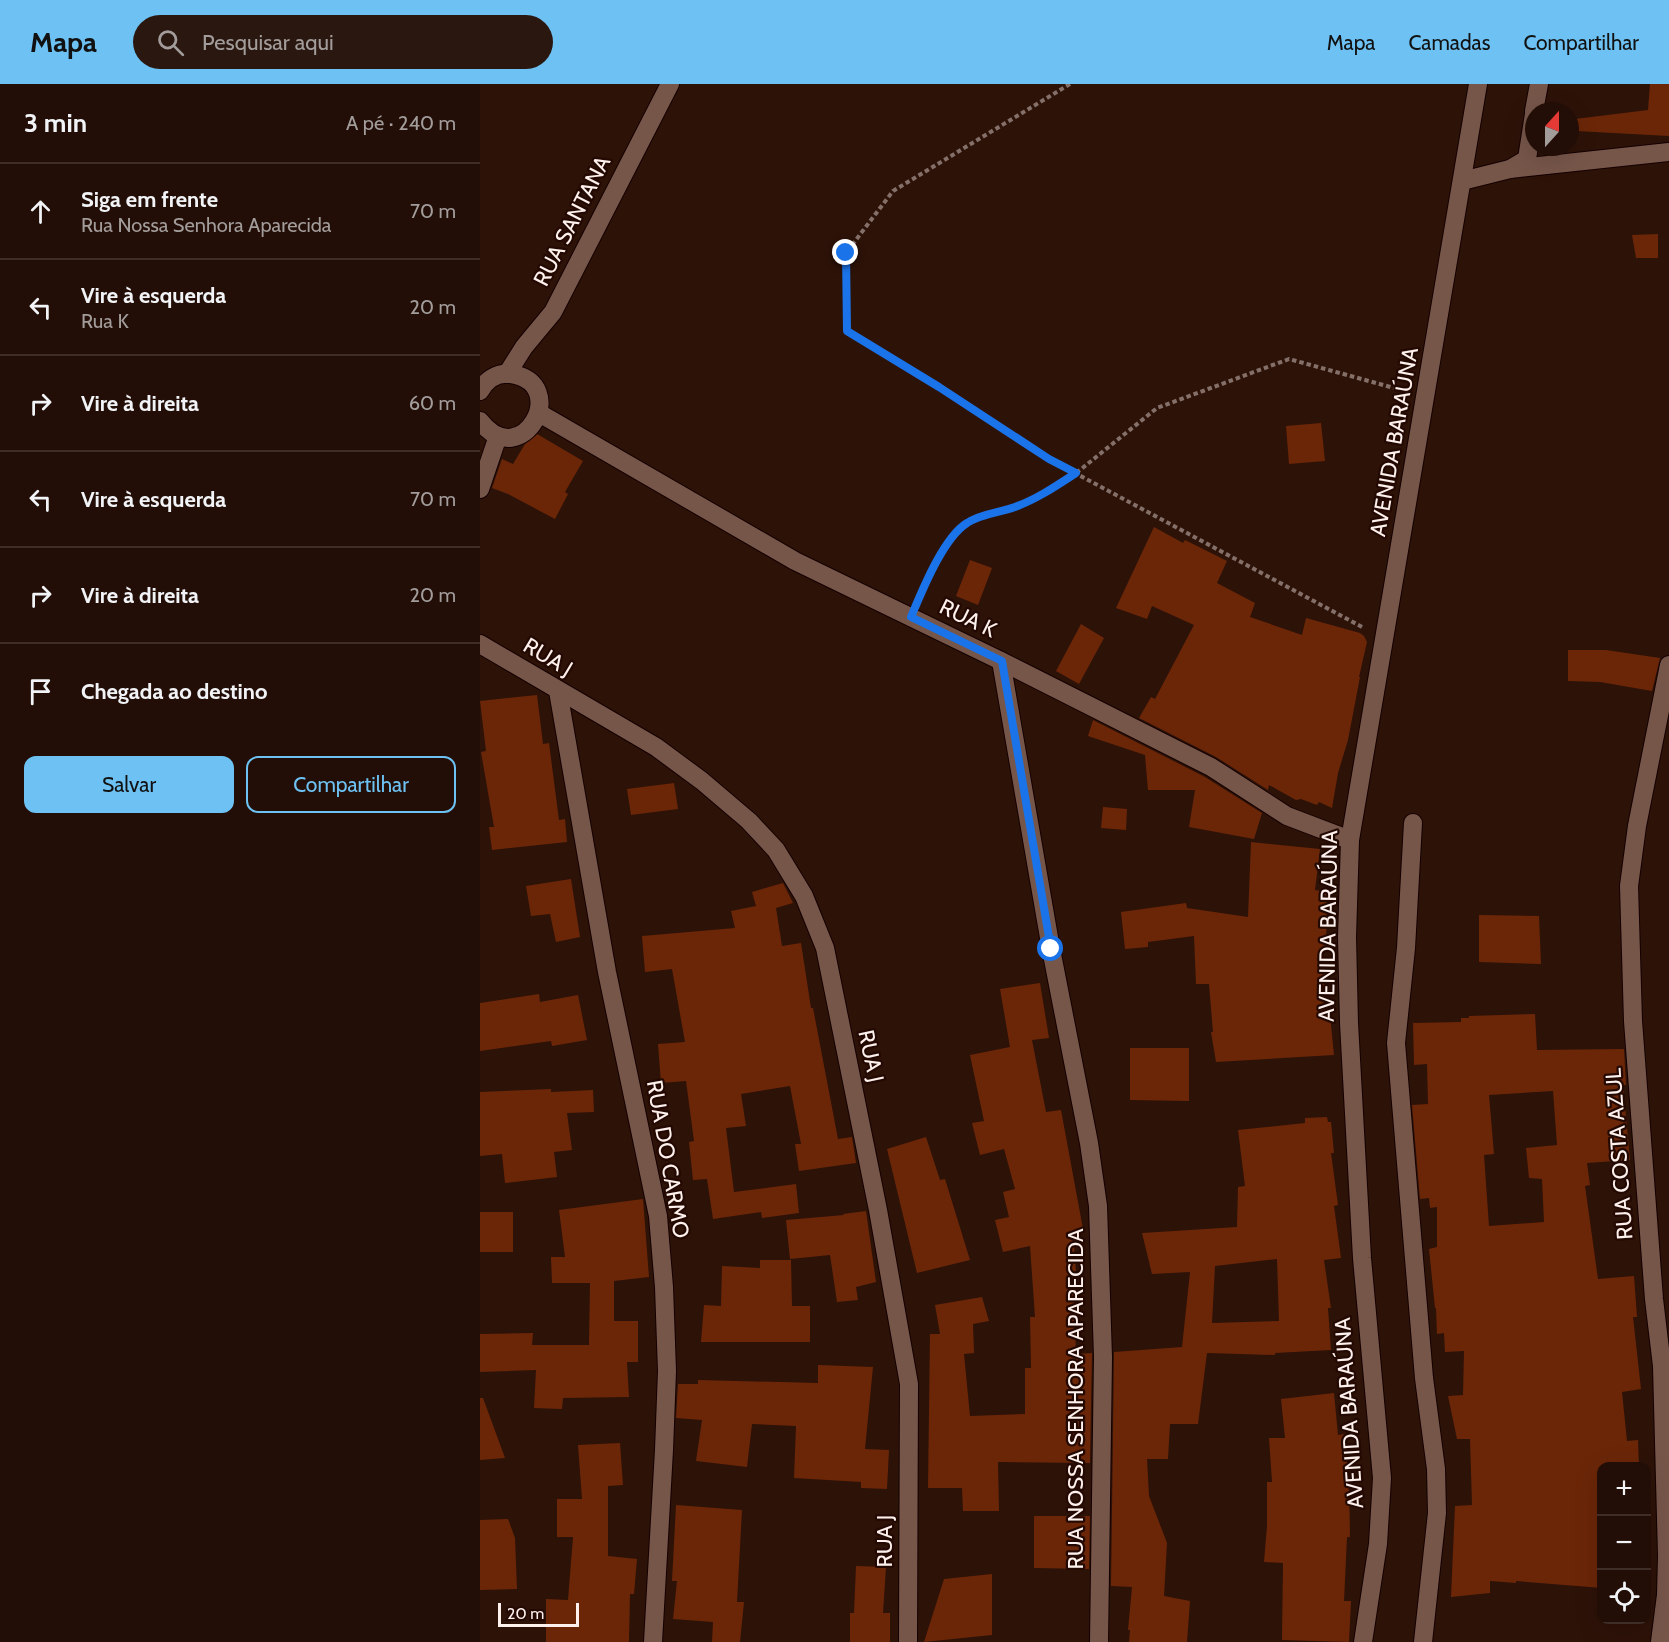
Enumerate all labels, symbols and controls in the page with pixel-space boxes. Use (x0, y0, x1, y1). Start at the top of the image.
search box (133, 15, 553, 69)
text: Mapa (30, 25, 97, 59)
icon: search (154, 26, 187, 59)
text: Pesquisar aqui (202, 29, 334, 56)
text: Mapa (1327, 30, 1375, 55)
text: Camadas (1408, 30, 1490, 55)
text: Compartilhar (1523, 30, 1639, 55)
north arrow (1525, 102, 1579, 156)
text: 3 min (24, 107, 87, 139)
text: A pé · 240 m (346, 111, 456, 135)
street label: RUA SANTANA (528, 151, 617, 291)
text: Siga em frente (81, 186, 218, 213)
icon: ahead (24, 195, 57, 228)
text: 70 m (410, 199, 456, 223)
text: Rua Nossa Senhora Aparecida (81, 213, 331, 237)
route end (832, 239, 858, 265)
text: Vire à esquerda (81, 282, 226, 309)
icon: left (24, 291, 57, 324)
text: 20 m (410, 295, 456, 319)
text: Rua K (81, 309, 129, 333)
street label: AVENIDA BARAÚNA (1364, 345, 1424, 539)
icon: right (24, 387, 57, 420)
text: Vire à direita (81, 390, 199, 417)
text: 60 m (409, 391, 456, 415)
icon: left (24, 483, 57, 516)
text: Vire à esquerda (81, 486, 226, 513)
text: 70 m (410, 487, 456, 511)
icon: right (24, 579, 57, 612)
text: Vire à direita (81, 582, 199, 609)
text: 20 m (410, 583, 456, 607)
street label: RUA K (935, 593, 1001, 643)
street label: RUA J (518, 632, 578, 682)
icon: arrive (24, 675, 57, 708)
text: Chegada ao destino (81, 678, 267, 705)
button: Salvar (24, 756, 234, 813)
button: Compartilhar (246, 756, 456, 813)
street label: AVENIDA BARAÚNA (1313, 830, 1343, 1022)
route start (1037, 935, 1063, 961)
street label: RUA J (852, 1027, 890, 1085)
street label: RUA COSTA AZUL (1600, 1067, 1638, 1241)
street label: RUA DO CARMO (641, 1078, 695, 1240)
street label: RUA NOSSA SENHORA APARECIDA (1062, 1228, 1089, 1570)
street label: AVENIDA BARAÚNA (1329, 1316, 1369, 1509)
map controls (1597, 1462, 1651, 1624)
button: + (1597, 1462, 1651, 1516)
street label: RUA J (871, 1515, 898, 1567)
button: − (1597, 1516, 1651, 1570)
button: locate (1597, 1570, 1651, 1624)
scale bar (498, 1600, 579, 1628)
text: 20 m (507, 1604, 544, 1623)

